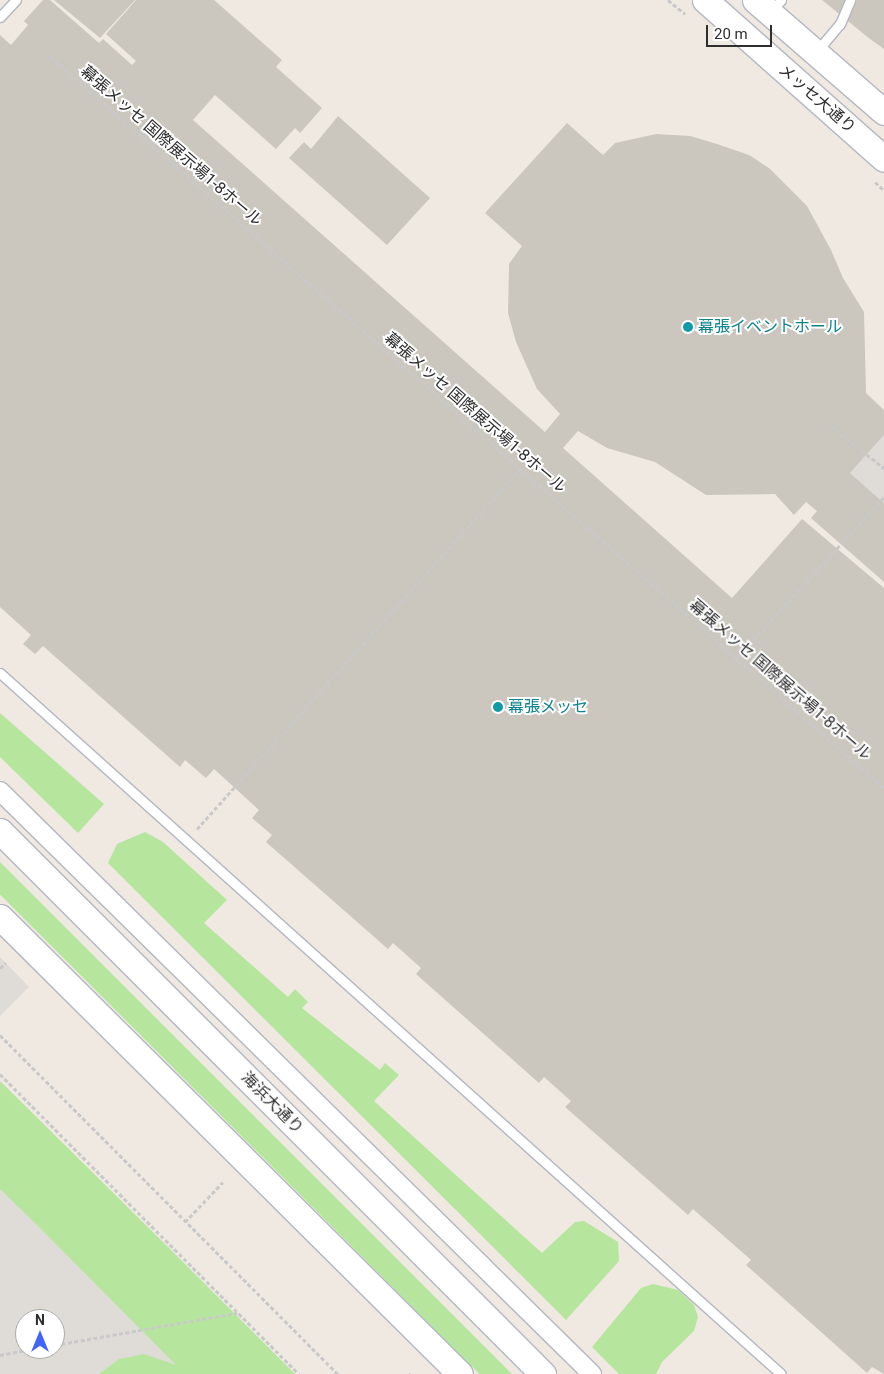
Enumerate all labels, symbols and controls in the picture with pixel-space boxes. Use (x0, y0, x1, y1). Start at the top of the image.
scale bar (709, 15, 775, 47)
text: 20 m (714, 25, 748, 43)
street label: メッセ大通り (774, 60, 860, 138)
street label: 幕張メッセ 国際展示場1-8ホール (76, 62, 266, 230)
place label: 幕張イベントホール (698, 317, 842, 337)
marker: 幕張イベントホール (682, 321, 694, 333)
street label: 幕張メッセ 国際展示場1-8ホール (380, 329, 570, 497)
street label: 幕張メッセ 国際展示場1-8ホール (685, 596, 875, 764)
place label: 幕張メッセ (508, 697, 588, 717)
marker: 幕張メッセ (492, 701, 504, 713)
street label: 海浜大通り (237, 1068, 307, 1138)
north arrow (15, 1309, 65, 1359)
text: N (35, 1312, 45, 1328)

